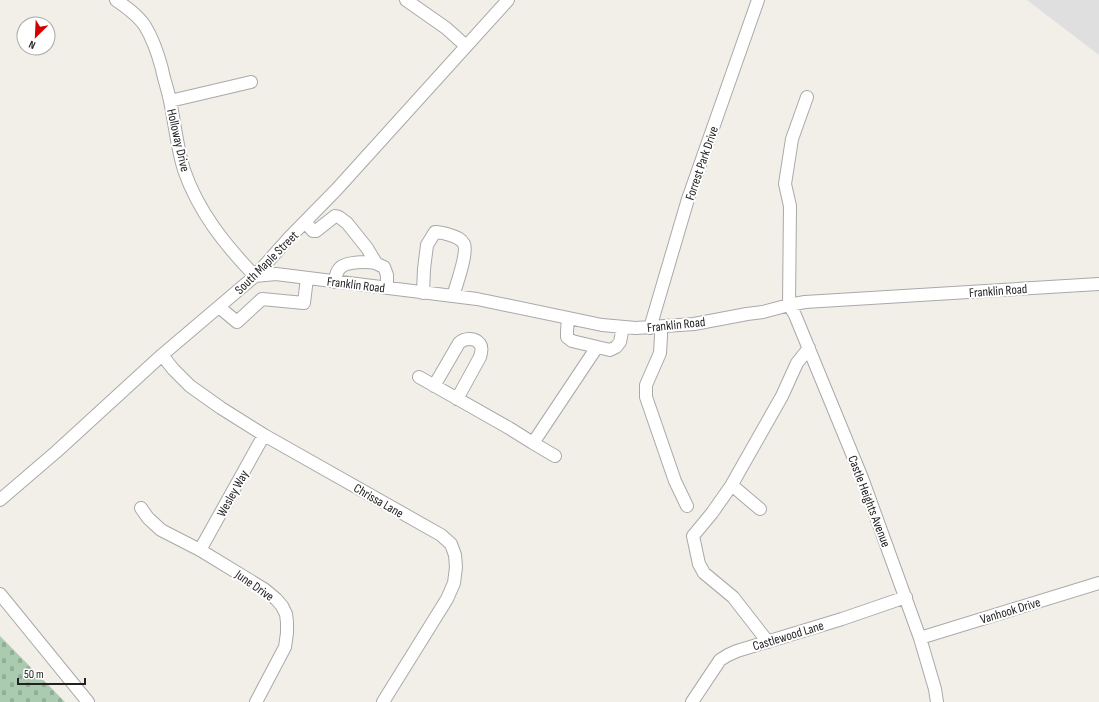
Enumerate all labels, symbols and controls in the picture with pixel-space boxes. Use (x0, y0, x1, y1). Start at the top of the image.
north arrow (16, 16, 56, 56)
text: N (27, 37, 37, 52)
street label: Holloway Drive (163, 107, 193, 173)
street label: Forrest Park Drive (682, 124, 722, 202)
street label: South Maple Street (232, 228, 302, 298)
street label: Franklin Road (326, 273, 386, 296)
street label: Franklin Road (968, 281, 1028, 301)
street label: Franklin Road (646, 314, 706, 336)
street label: Castle Heights Avenue (844, 453, 894, 549)
street label: Wesley Way (214, 467, 252, 520)
street label: Chrissa Lane (351, 480, 406, 522)
street label: June Drive (231, 566, 277, 605)
street label: Vanhook Drive (978, 594, 1042, 628)
street label: Castlewood Lane (751, 618, 826, 654)
scale bar (18, 660, 85, 686)
text: 50 m (24, 667, 44, 682)

